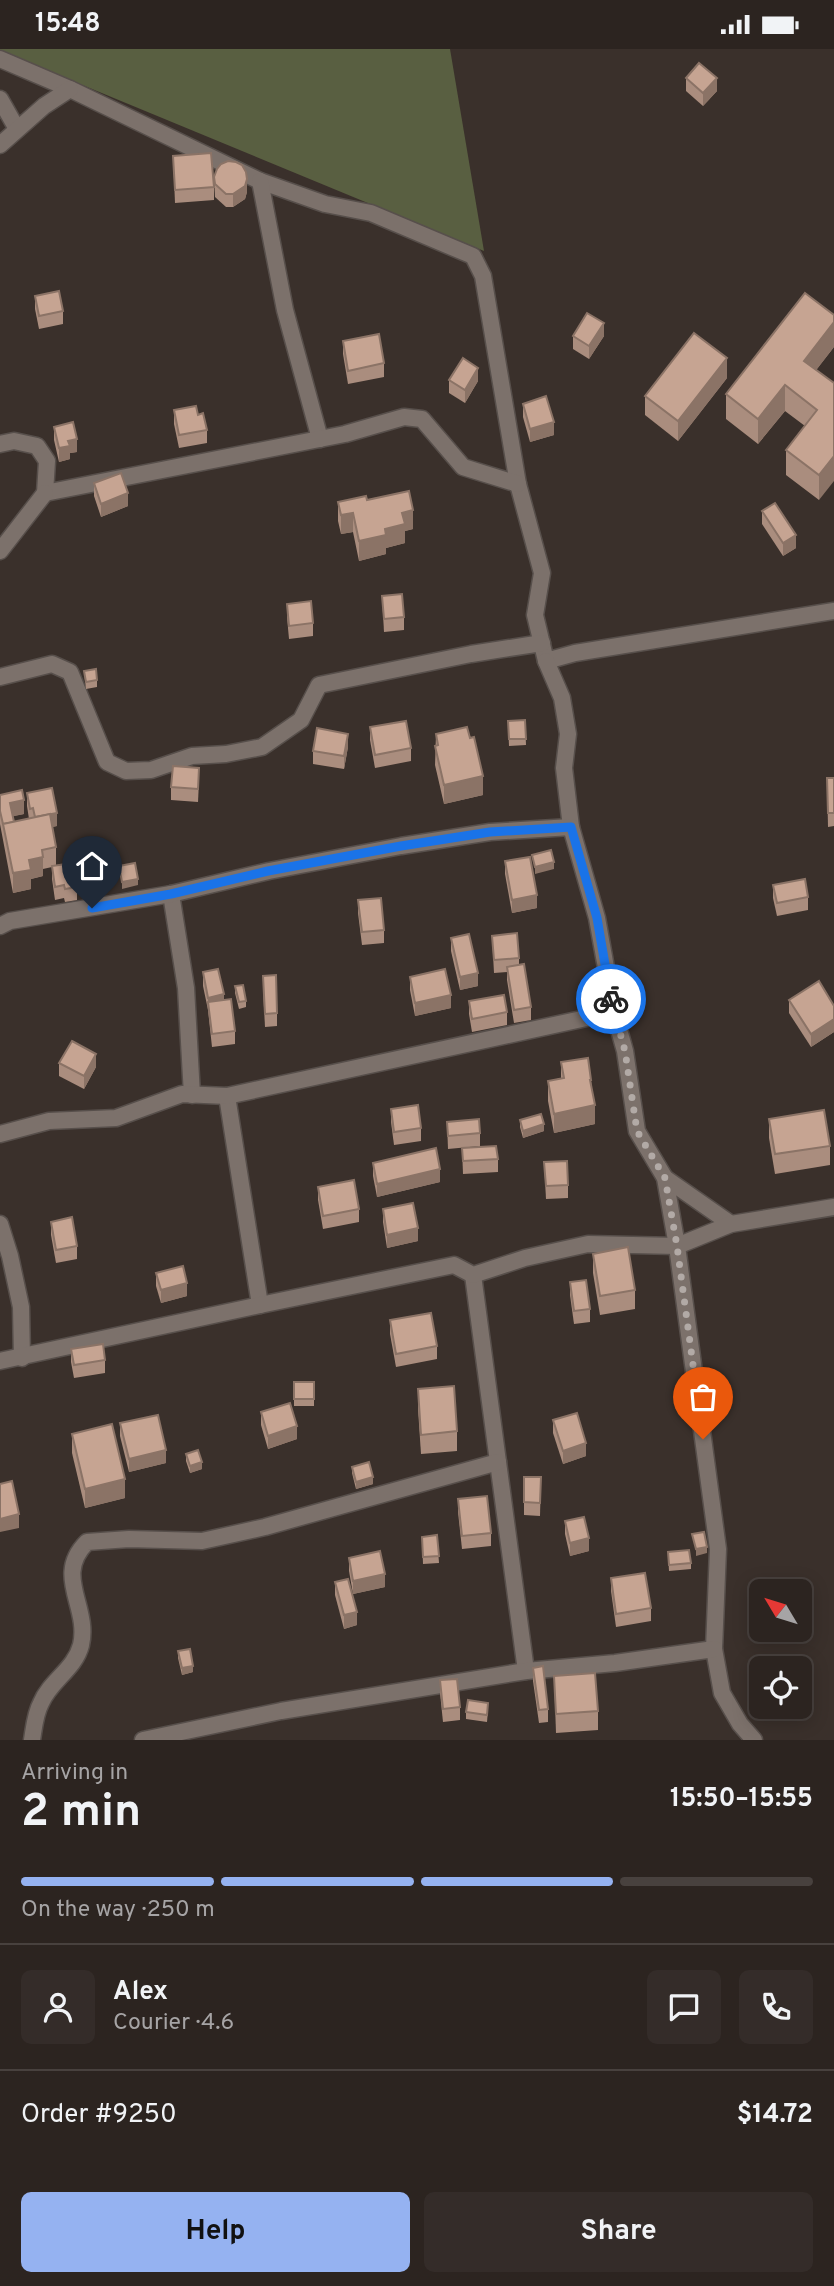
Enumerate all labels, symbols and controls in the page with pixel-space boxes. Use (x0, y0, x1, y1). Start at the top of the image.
text: 15:48 (35, 8, 101, 41)
pin (62, 836, 122, 908)
icon: home (73, 847, 111, 885)
courier (576, 964, 646, 1034)
icon: bike (592, 980, 630, 1018)
pin (673, 1367, 733, 1439)
icon: bag (684, 1378, 722, 1416)
north arrow (749, 1579, 812, 1641)
map controls (749, 1579, 812, 1719)
button: locate (749, 1656, 812, 1719)
text: Arriving in (21, 1759, 128, 1788)
text: 15:50–15:55 (670, 1783, 813, 1816)
text: 2 min (21, 1784, 141, 1843)
text: On the way · 250 m (21, 1896, 215, 1925)
button: person (21, 1970, 95, 2044)
button: chat (647, 1970, 721, 2044)
button: phone (739, 1970, 813, 2044)
text: Alex (113, 1976, 168, 2009)
text: Courier · 4.6 (113, 2009, 234, 2038)
text: Order #9250 (21, 2099, 177, 2132)
text: $14.72 (737, 2099, 813, 2132)
button: Help (21, 2192, 410, 2272)
button: Share (424, 2192, 813, 2272)

